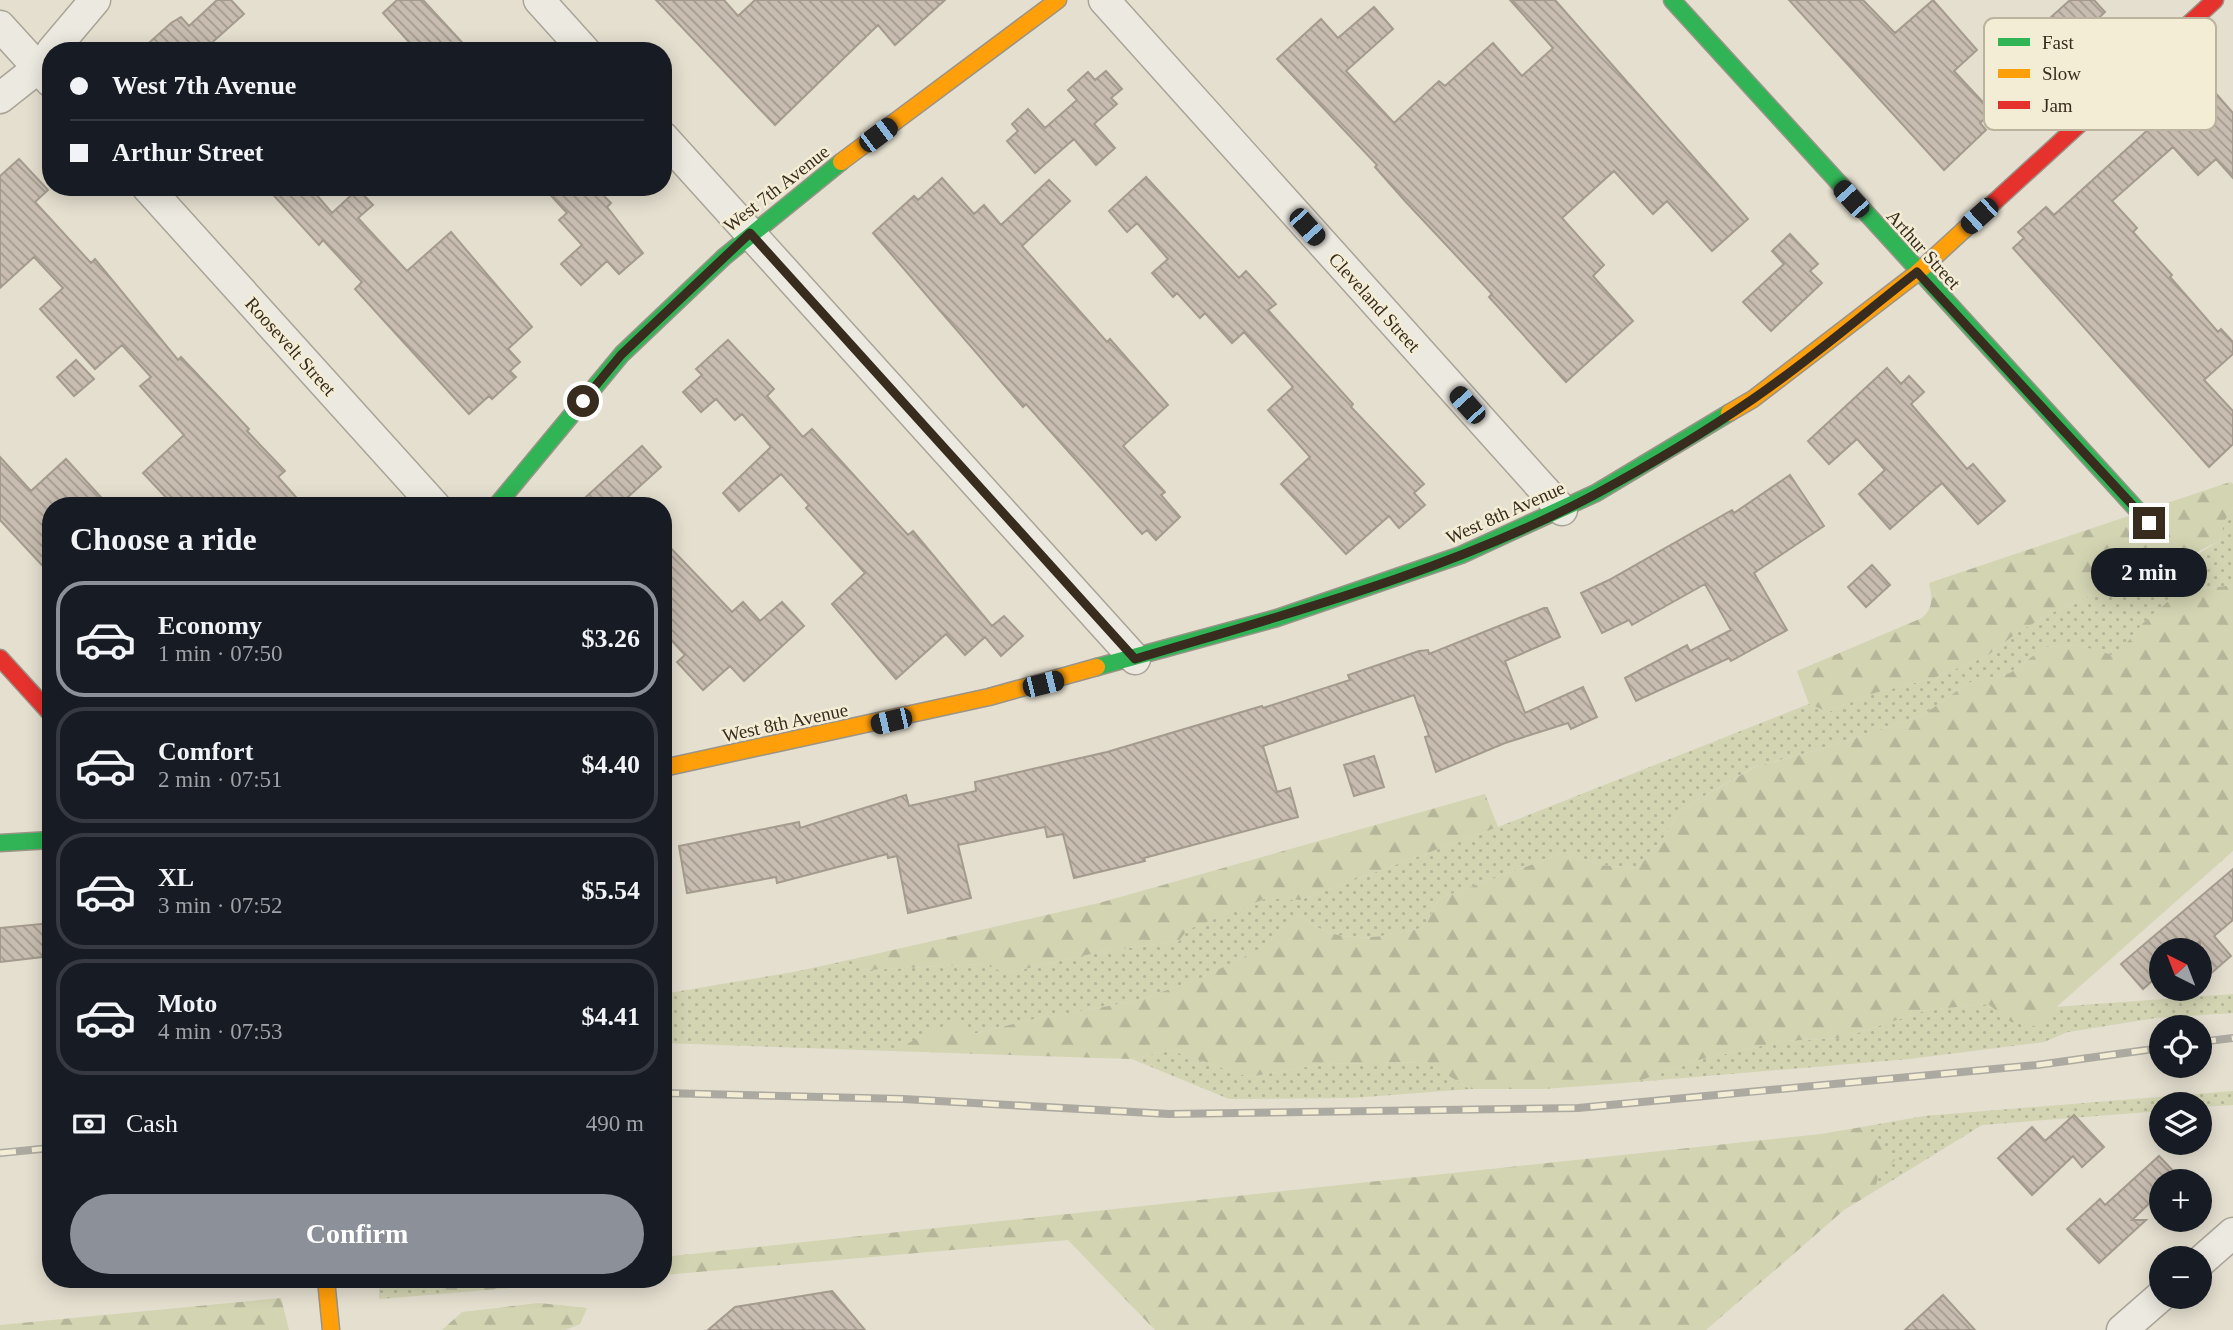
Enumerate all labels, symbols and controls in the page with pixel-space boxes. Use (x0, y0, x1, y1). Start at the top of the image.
legend (1984, 18, 2216, 130)
text: Fast (2042, 32, 2074, 53)
text: Slow (2042, 63, 2081, 84)
text: West 7th Avenue (112, 71, 296, 100)
text: Jam (2042, 95, 2073, 116)
car (855, 114, 902, 156)
text: Arthur Street (112, 138, 263, 167)
street label: West 7th Avenue (719, 141, 833, 236)
car (1830, 176, 1873, 222)
car (1957, 194, 2002, 238)
car (1286, 204, 1329, 250)
street label: Arthur Street (1882, 205, 1965, 294)
street label: Cleveland Street (1325, 248, 1425, 357)
street label: Roosevelt Street (241, 293, 341, 400)
car (1446, 382, 1489, 428)
route start (567, 385, 599, 417)
street label: West 8th Avenue (1442, 477, 1568, 548)
route end (2133, 507, 2165, 539)
text: Choose a ride (70, 521, 257, 557)
callout: 2 min (2091, 548, 2207, 596)
text: 2 min (2121, 560, 2177, 585)
icon: car (74, 608, 137, 671)
text: Economy (158, 611, 262, 640)
text: $3.26 (582, 624, 640, 653)
text: 1 min · 07:50 (158, 641, 283, 666)
car (1021, 669, 1066, 699)
street label: West 8th Avenue (720, 699, 850, 746)
car (869, 706, 914, 736)
icon: car (74, 734, 137, 797)
text: Comfort (158, 737, 253, 766)
text: $4.40 (582, 750, 640, 779)
text: 2 min · 07:51 (158, 767, 283, 792)
icon: car (74, 860, 137, 923)
text: XL (158, 863, 194, 892)
text: $5.54 (582, 876, 640, 905)
text: 3 min · 07:52 (158, 893, 283, 918)
north arrow (2149, 938, 2212, 1001)
map controls (2149, 938, 2212, 1309)
icon: car (74, 986, 137, 1049)
text: Moto (158, 989, 217, 1018)
text: $4.41 (582, 1002, 640, 1031)
button: locate (2149, 1015, 2212, 1078)
text: 4 min · 07:53 (158, 1019, 283, 1044)
button: layers (2149, 1092, 2212, 1155)
icon: cash (70, 1105, 108, 1143)
text: Cash (126, 1109, 178, 1138)
text: 490 m (586, 1111, 644, 1136)
button: + (2149, 1169, 2212, 1232)
button: Confirm (70, 1194, 644, 1274)
button: − (2149, 1246, 2212, 1309)

